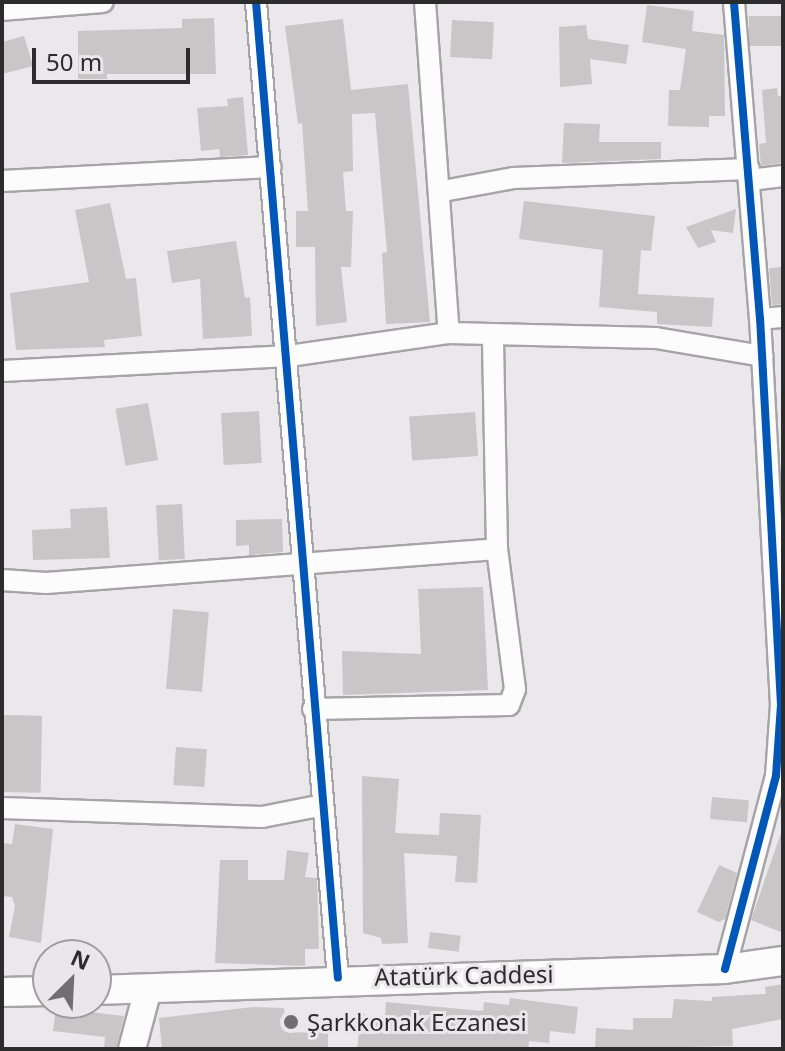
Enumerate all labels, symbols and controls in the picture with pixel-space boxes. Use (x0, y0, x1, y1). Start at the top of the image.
scale bar (36, 32, 194, 82)
text: 50 m (46, 45, 102, 78)
north arrow (32, 939, 112, 1019)
text: N (67, 942, 95, 976)
street label: Atatürk Caddesi (374, 959, 554, 991)
place label: Şarkkonak Eczanesi (307, 1008, 527, 1036)
marker: Şarkkonak Eczanesi (282, 1013, 300, 1031)

